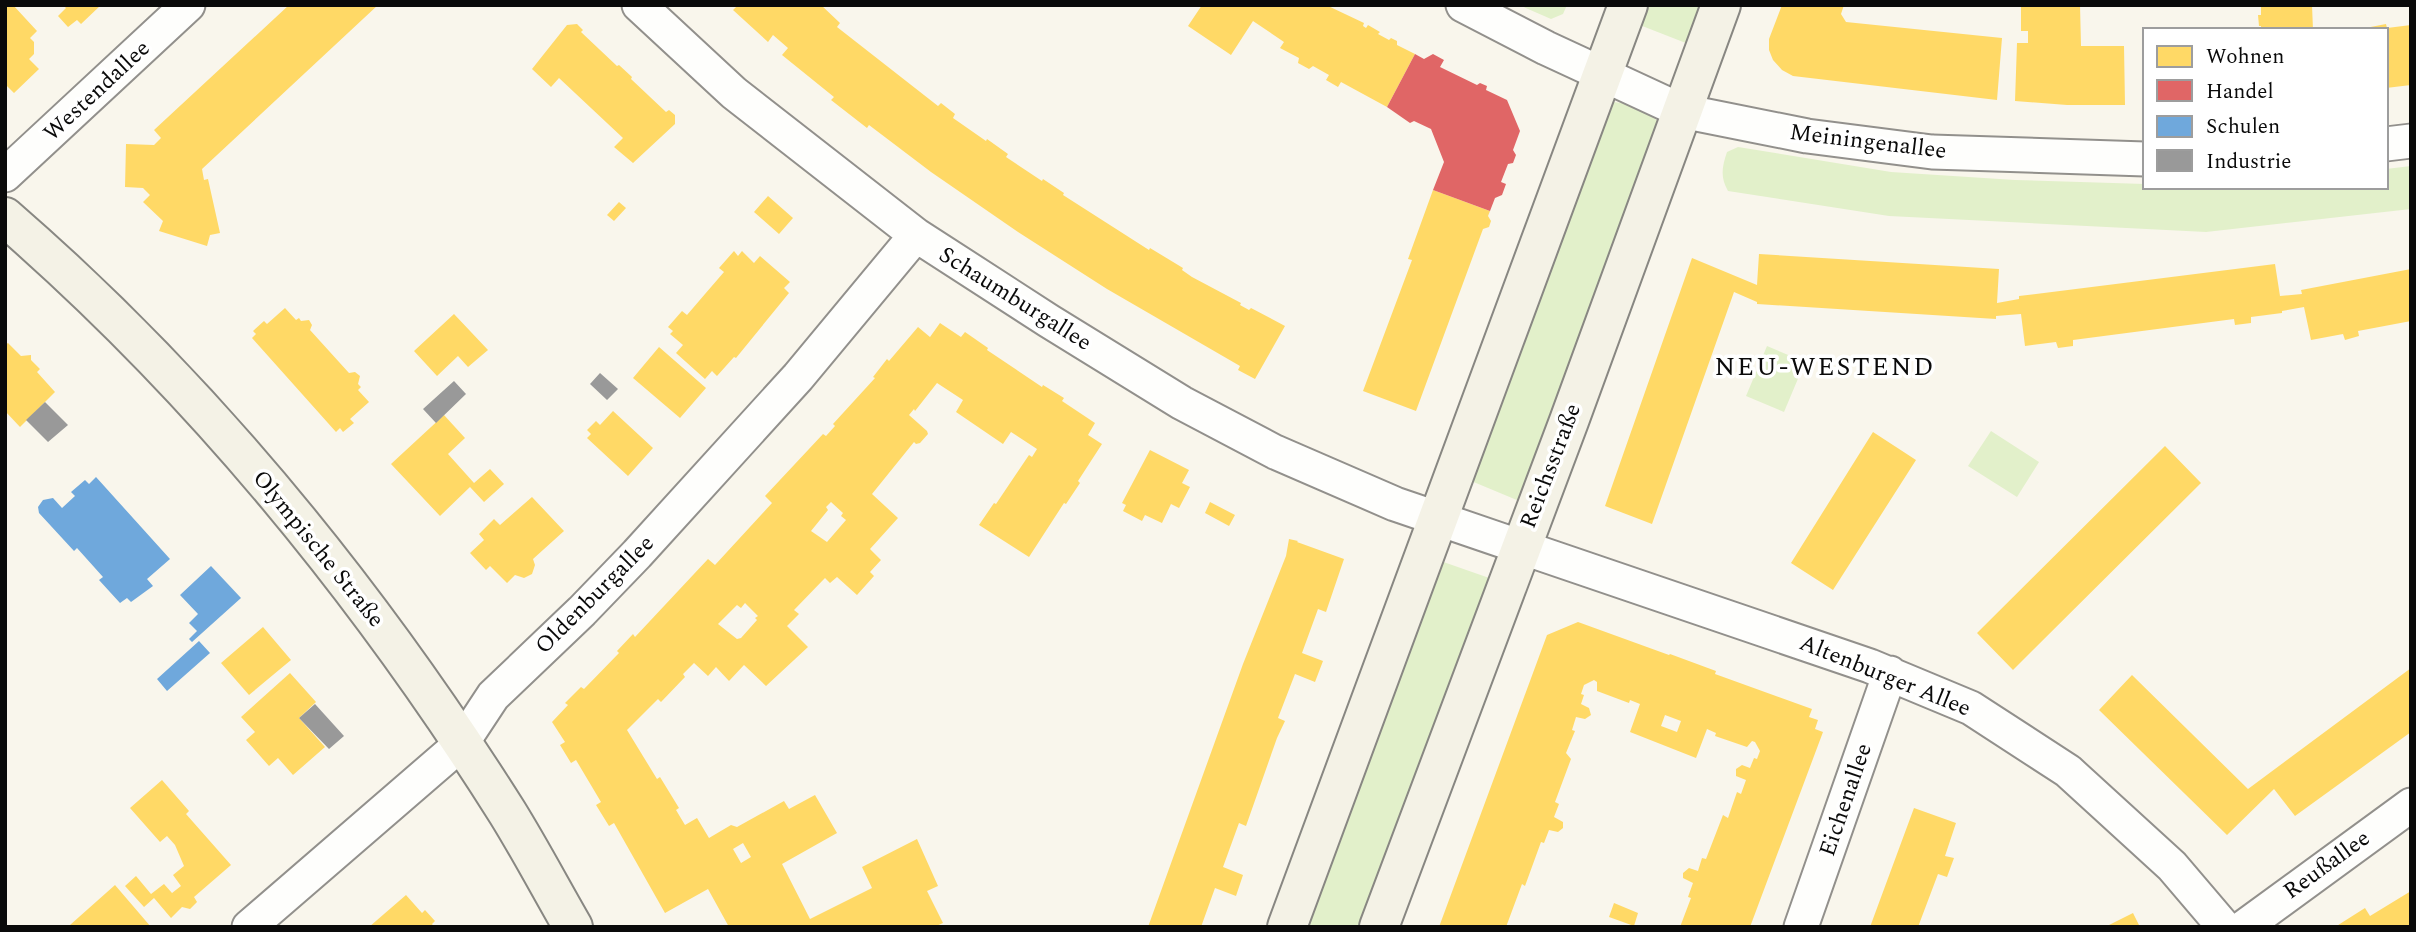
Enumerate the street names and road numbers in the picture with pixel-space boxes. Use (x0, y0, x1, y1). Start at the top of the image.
street label: Westendallee (36, 32, 158, 150)
street label: Meiningenallee (1788, 115, 1948, 169)
street label: Schaumburgallee (932, 238, 1098, 360)
street label: Reichsstraße (1511, 398, 1591, 534)
street label: Olympische Straße (243, 463, 393, 635)
street label: Oldenburgallee (527, 527, 663, 663)
street label: Altenburger Allee (1794, 626, 1976, 726)
street label: Eichenallee (1810, 739, 1882, 861)
street label: Reußallee (2276, 821, 2378, 909)

